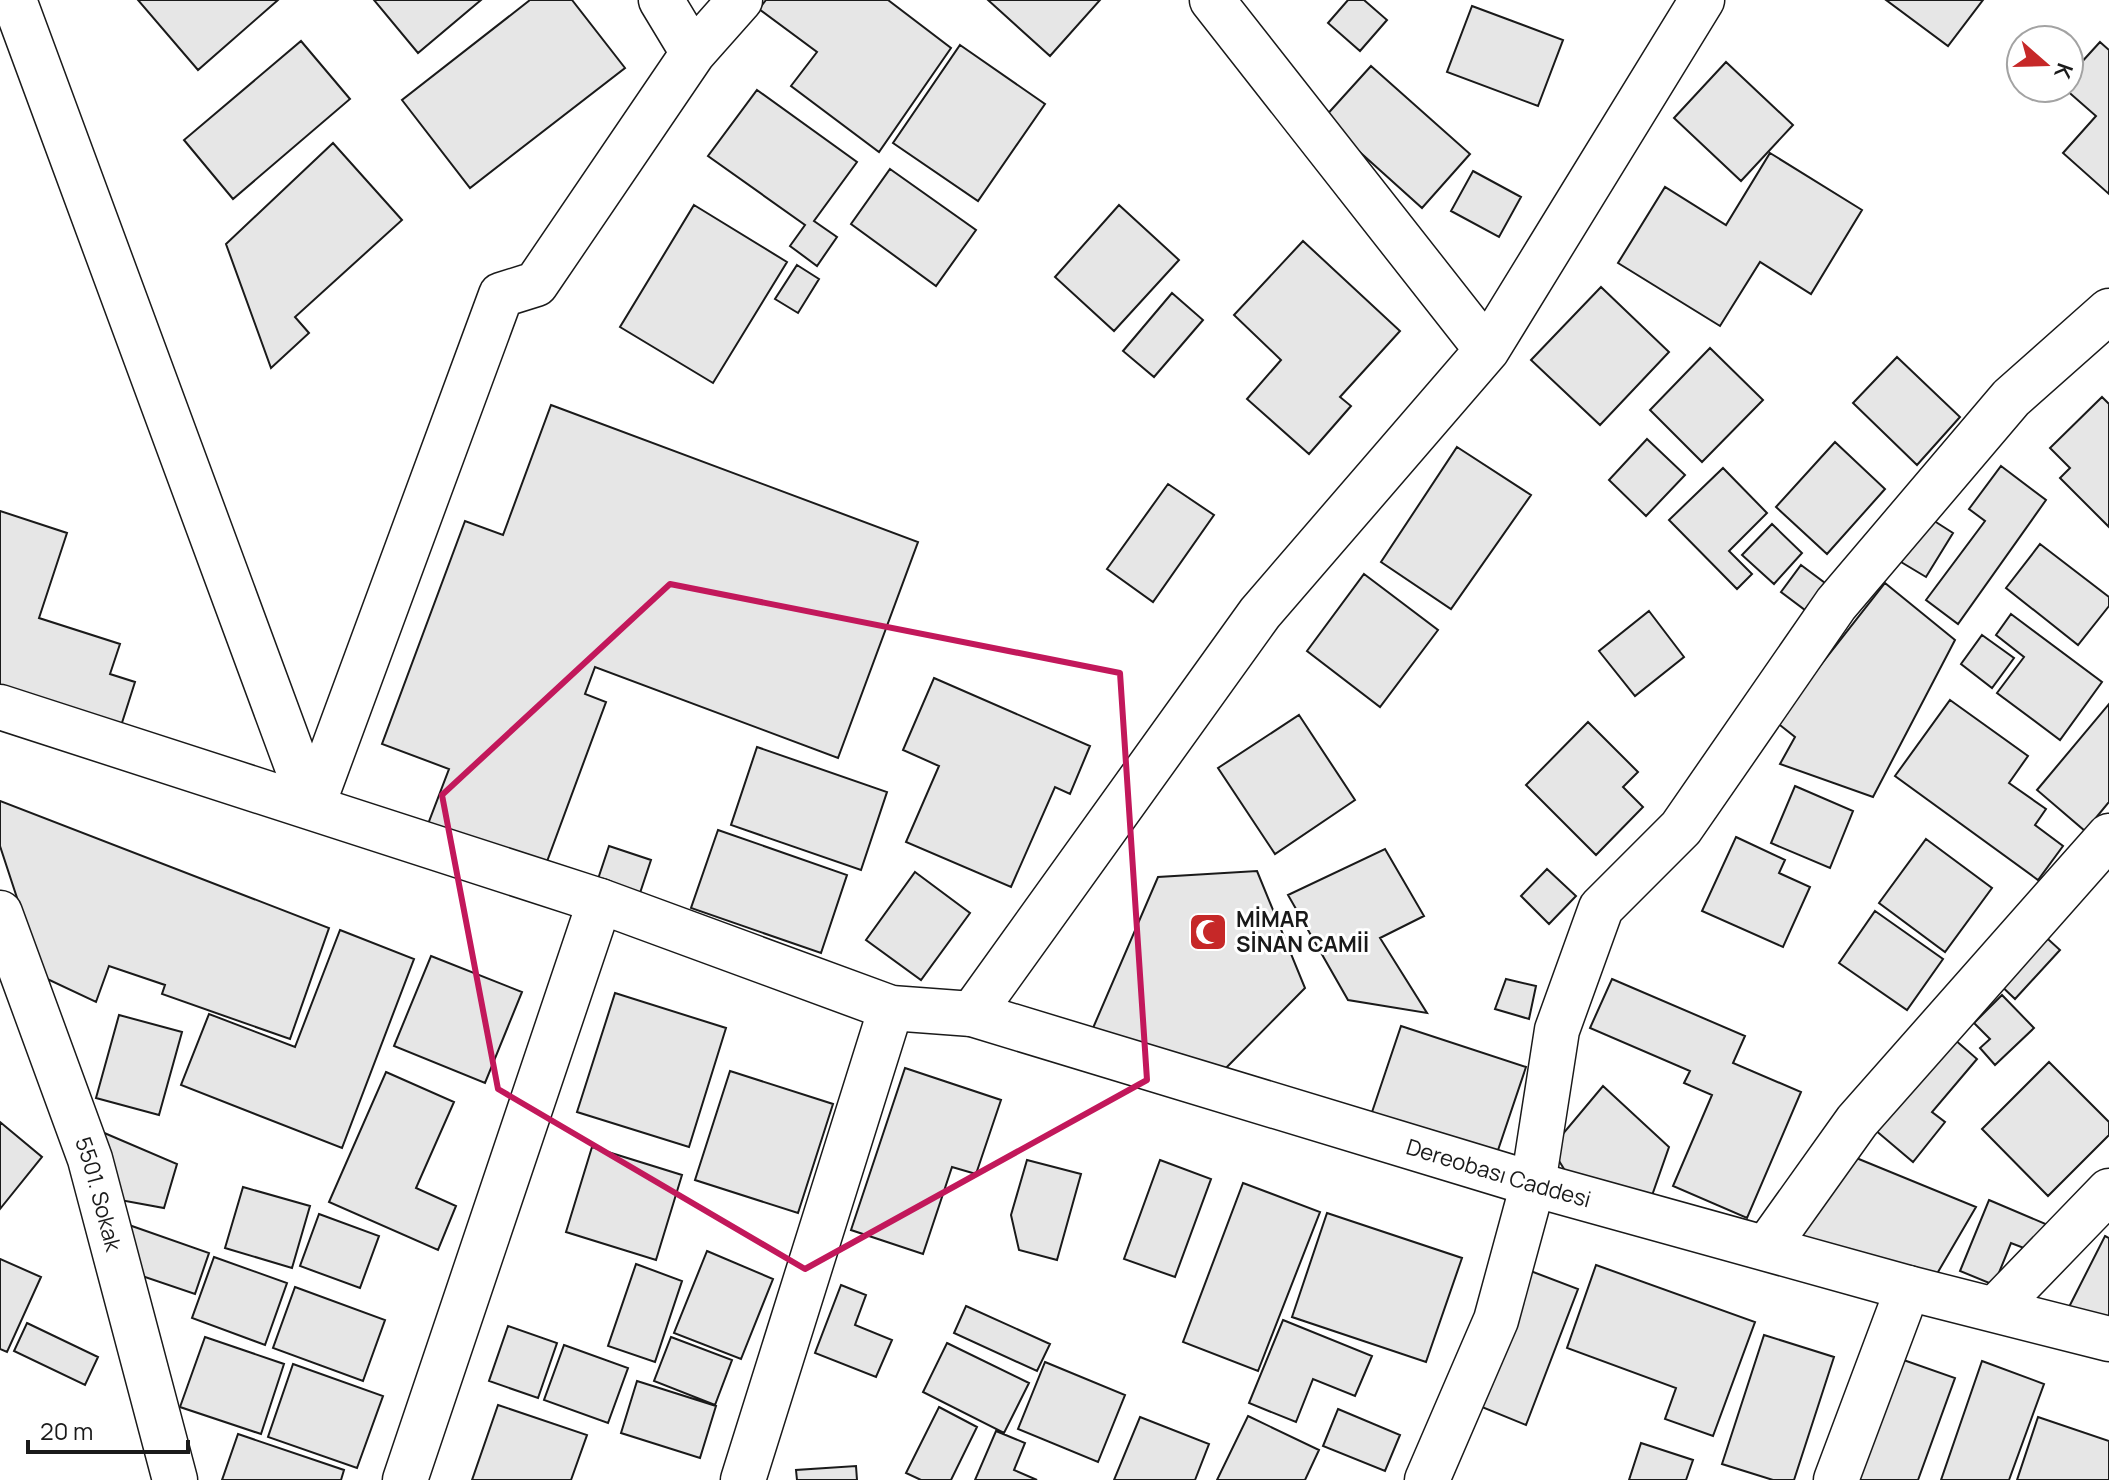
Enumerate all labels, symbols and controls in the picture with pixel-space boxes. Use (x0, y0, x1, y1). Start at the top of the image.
north arrow (2005, 24, 2085, 104)
text: K (2047, 59, 2080, 83)
place label: MİMAR SİNAN CAMİİ (1236, 904, 1369, 959)
mosque icon: MİMAR SİNAN CAMİİ (1187, 911, 1229, 953)
street label: Dereobası Caddesi (1403, 1131, 1594, 1214)
street label: 5501. Sokak (68, 1133, 129, 1255)
scale bar (28, 1404, 188, 1454)
text: 20 m (40, 1414, 93, 1447)

